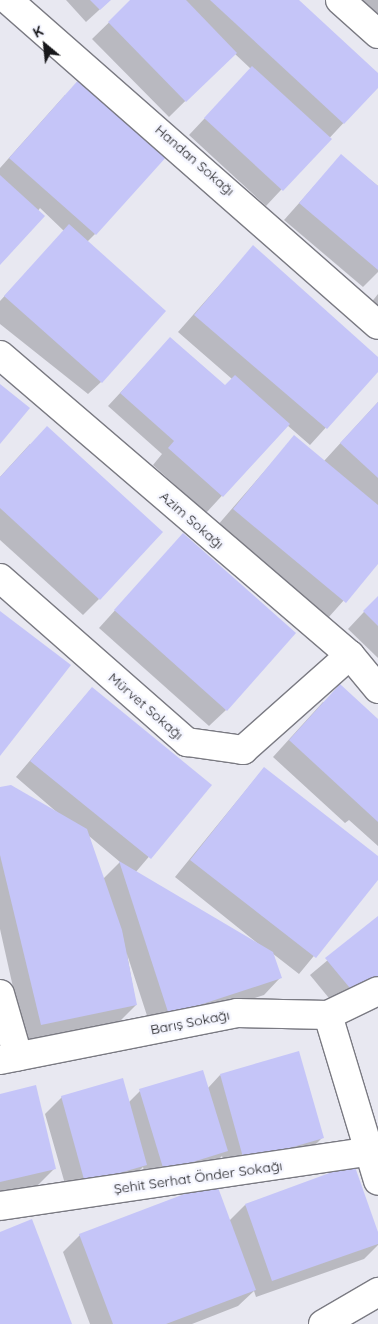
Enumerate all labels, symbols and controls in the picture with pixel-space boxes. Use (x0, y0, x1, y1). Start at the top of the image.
north arrow (20, 20, 70, 70)
text: K (30, 22, 46, 42)
street label: Handan Sokağı (152, 121, 238, 199)
street label: Azim Sokağı (157, 488, 227, 552)
street label: Mürvet Sokağı (105, 669, 187, 743)
street label: Barış Sokağı (149, 1006, 231, 1038)
street label: Şehit Serhat Önder Sokağı (113, 1157, 283, 1197)

